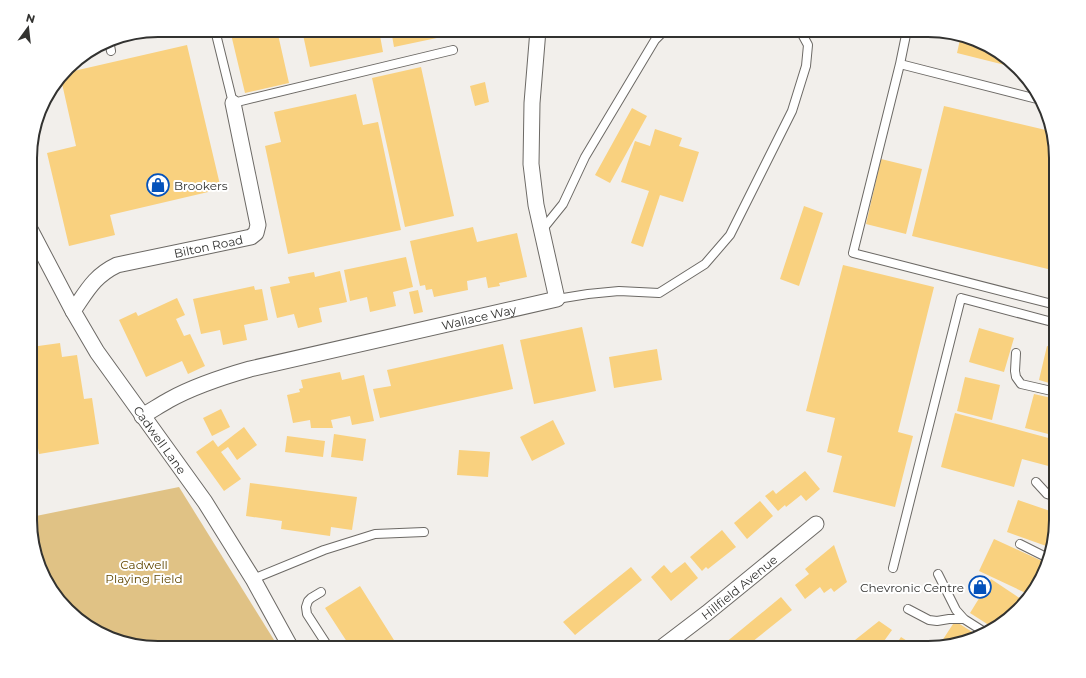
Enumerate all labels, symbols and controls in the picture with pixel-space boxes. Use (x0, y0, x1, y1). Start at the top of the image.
north arrow (8, 8, 48, 48)
text: N (24, 10, 37, 26)
shop icon: Brookers (145, 172, 171, 198)
place label: Brookers (174, 178, 228, 193)
street label: Bilton Road (172, 231, 244, 260)
street label: Wallace Way (440, 301, 518, 333)
street label: Cadwell Lane (131, 403, 190, 477)
street label: Hillfield Avenue (698, 551, 780, 622)
park label: Cadwell Playing Field (105, 557, 183, 586)
shop icon: Chevronic Centre (967, 574, 993, 600)
place label: Chevronic Centre (860, 580, 964, 595)

